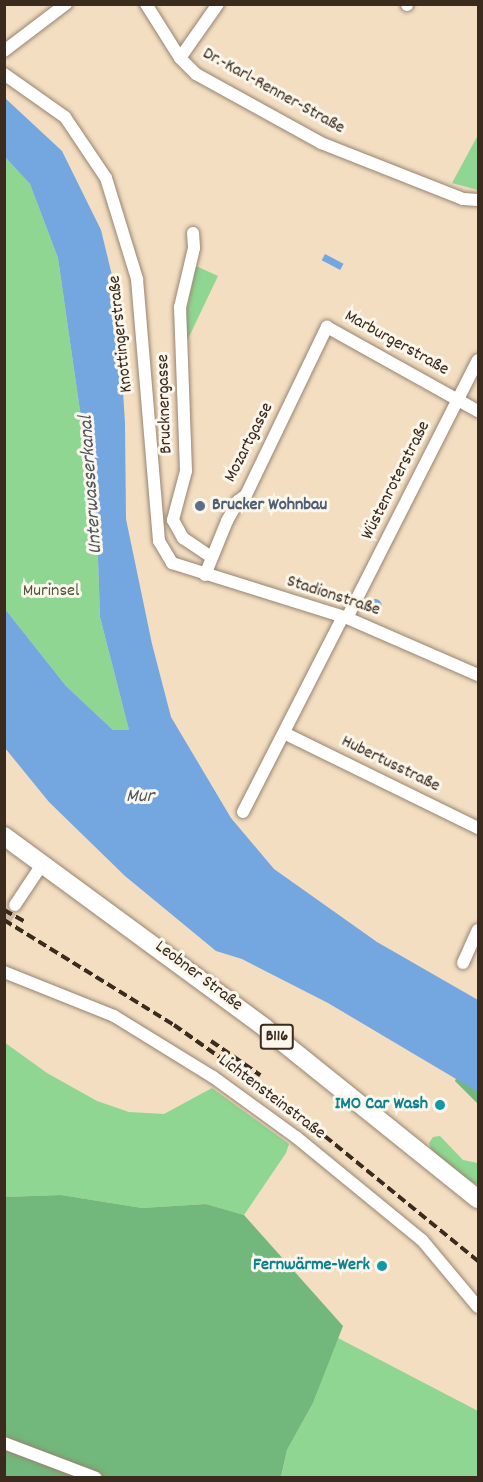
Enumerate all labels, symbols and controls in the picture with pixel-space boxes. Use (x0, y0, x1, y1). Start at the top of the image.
street label: Dr.-Karl-Renner-Straße (198, 44, 348, 140)
street label: Knottingerstraße (105, 274, 139, 394)
street label: Marburgerstraße (340, 306, 452, 382)
street label: Brucknergasse (153, 354, 179, 454)
street label: Mozartgasse (221, 400, 279, 486)
water label: Unterwasserkanal (75, 415, 109, 555)
street label: Wüstenroterstraße (358, 418, 436, 544)
place label: Brucker Wohnbau (212, 495, 327, 517)
marker: Brucker Wohnbau (193, 499, 207, 513)
street label: Stadionstraße (284, 572, 382, 622)
park label: Murinsel (23, 581, 79, 603)
street label: Hubertusstraße (337, 732, 443, 798)
water label: Mur (126, 785, 154, 809)
street label: Leobner Straße (150, 937, 246, 1017)
road number: B116 (259, 1024, 295, 1050)
street label: Lichtensteinstraße (213, 1051, 329, 1145)
place label: IMO Car Wash (335, 1094, 428, 1116)
marker: IMO Car Wash (433, 1098, 447, 1112)
place label: Fernwärme-Werk (253, 1255, 370, 1277)
marker: Fernwärme-Werk (375, 1259, 389, 1273)

